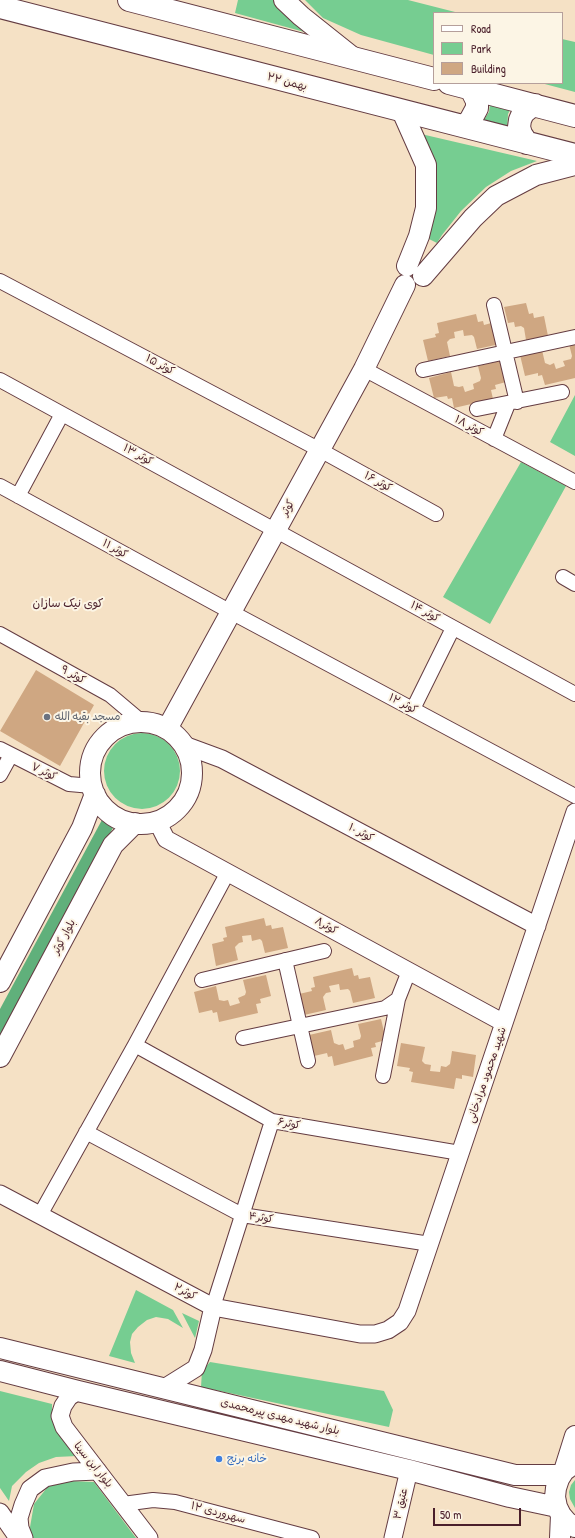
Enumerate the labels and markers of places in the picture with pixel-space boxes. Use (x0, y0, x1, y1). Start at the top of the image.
place label: مسجد بقیه الله (55, 710, 121, 724)
marker: مسجد بقیه الله (42, 712, 52, 722)
place label: خانه برنج (227, 1452, 267, 1466)
marker: خانه برنج (214, 1454, 224, 1464)

